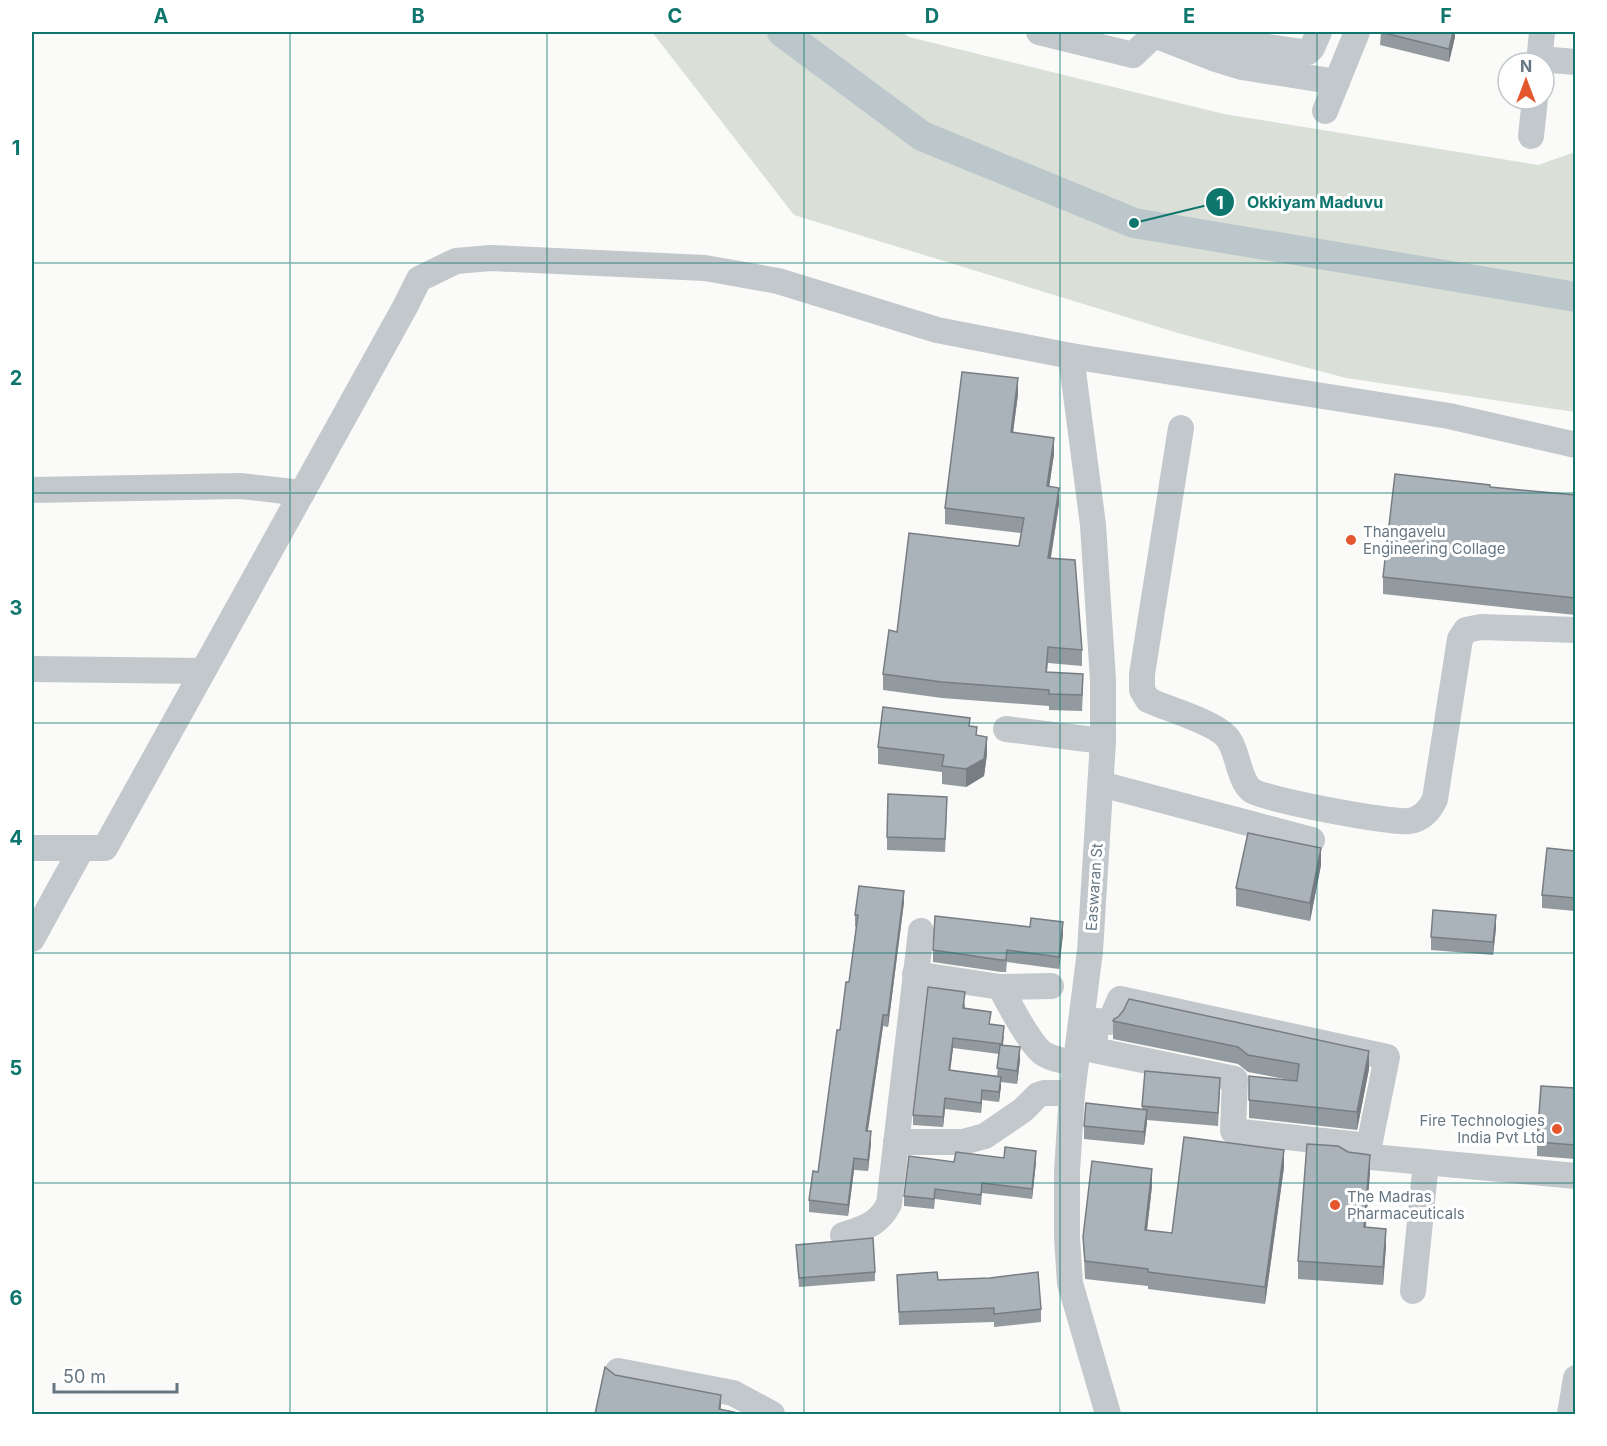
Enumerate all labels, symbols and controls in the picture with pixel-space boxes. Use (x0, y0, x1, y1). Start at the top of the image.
text: A (154, 4, 169, 28)
text: B (411, 4, 425, 28)
text: C (668, 4, 682, 28)
text: D (925, 4, 939, 28)
text: E (1183, 4, 1195, 28)
text: F (1440, 4, 1452, 28)
north arrow (1496, 51, 1556, 111)
text: N (1520, 56, 1532, 76)
text: 1 (12, 136, 20, 160)
callout: Okkiyam Maduvu (1205, 185, 1395, 219)
text: 1 (1216, 192, 1224, 213)
text: Okkiyam Maduvu (1247, 192, 1383, 212)
text: 2 (10, 366, 22, 390)
place label: Thangavelu Engineering Collage (1363, 522, 1505, 558)
marker: Thangavelu Engineering Collage (1344, 533, 1358, 547)
text: 3 (10, 596, 22, 620)
text: 4 (9, 826, 23, 850)
street label: Easwaran St (1081, 842, 1107, 931)
text: 5 (10, 1056, 22, 1080)
place label: Fire Technologies India Pvt Ltd (1419, 1111, 1545, 1147)
marker: Fire Technologies India Pvt Ltd (1550, 1122, 1564, 1136)
place label: The Madras Pharmaceuticals (1347, 1187, 1465, 1223)
marker: The Madras Pharmaceuticals (1328, 1198, 1342, 1212)
text: 6 (10, 1286, 23, 1310)
scale bar (54, 1356, 177, 1394)
text: 50 m (63, 1366, 106, 1387)

